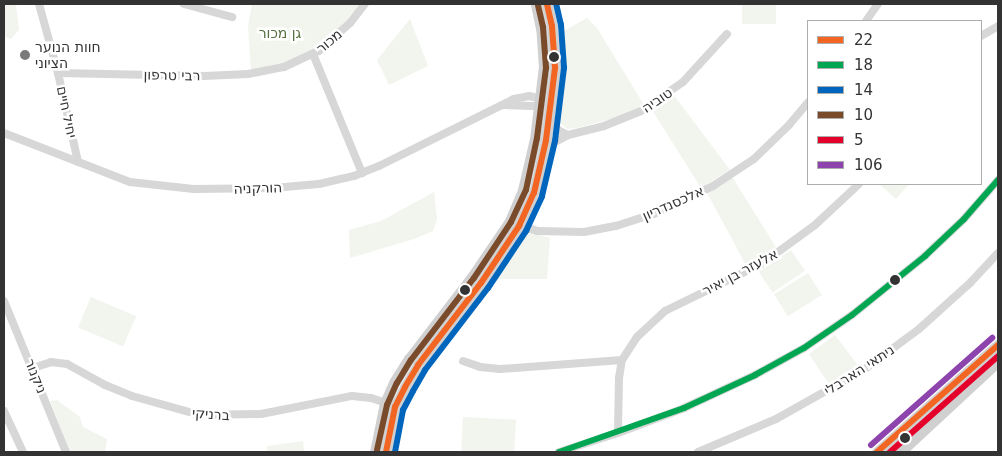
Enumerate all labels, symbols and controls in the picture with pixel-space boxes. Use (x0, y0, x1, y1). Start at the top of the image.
legend (807, 20, 982, 185)
park label: גן מכור (259, 25, 301, 41)
street label: מכור (313, 25, 345, 57)
text: 22 (854, 31, 873, 49)
place label: חוות הנוער הציוני (35, 39, 101, 72)
marker: חוות הנוער הציוני (19, 49, 31, 61)
unlabelled marker (549, 52, 559, 62)
text: 18 (854, 56, 873, 74)
street label: רבי טרפון (143, 66, 201, 84)
text: 14 (854, 81, 873, 99)
street label: טוביה (639, 84, 675, 116)
street label: יחיל חיים (53, 85, 81, 139)
text: 10 (854, 106, 873, 124)
text: 5 (854, 131, 864, 149)
text: 106 (854, 156, 883, 174)
street label: הורקניה (233, 179, 283, 197)
street label: אלכסנדריון (640, 182, 706, 224)
street label: אלעזר בן יאיר (699, 245, 781, 299)
unlabelled marker (890, 275, 900, 285)
unlabelled marker (460, 285, 470, 295)
street label: ניתאי הארבלי (821, 341, 897, 399)
street label: ניקנור (21, 356, 51, 396)
street label: ברניקי (192, 404, 230, 424)
unlabelled marker (900, 433, 910, 443)

